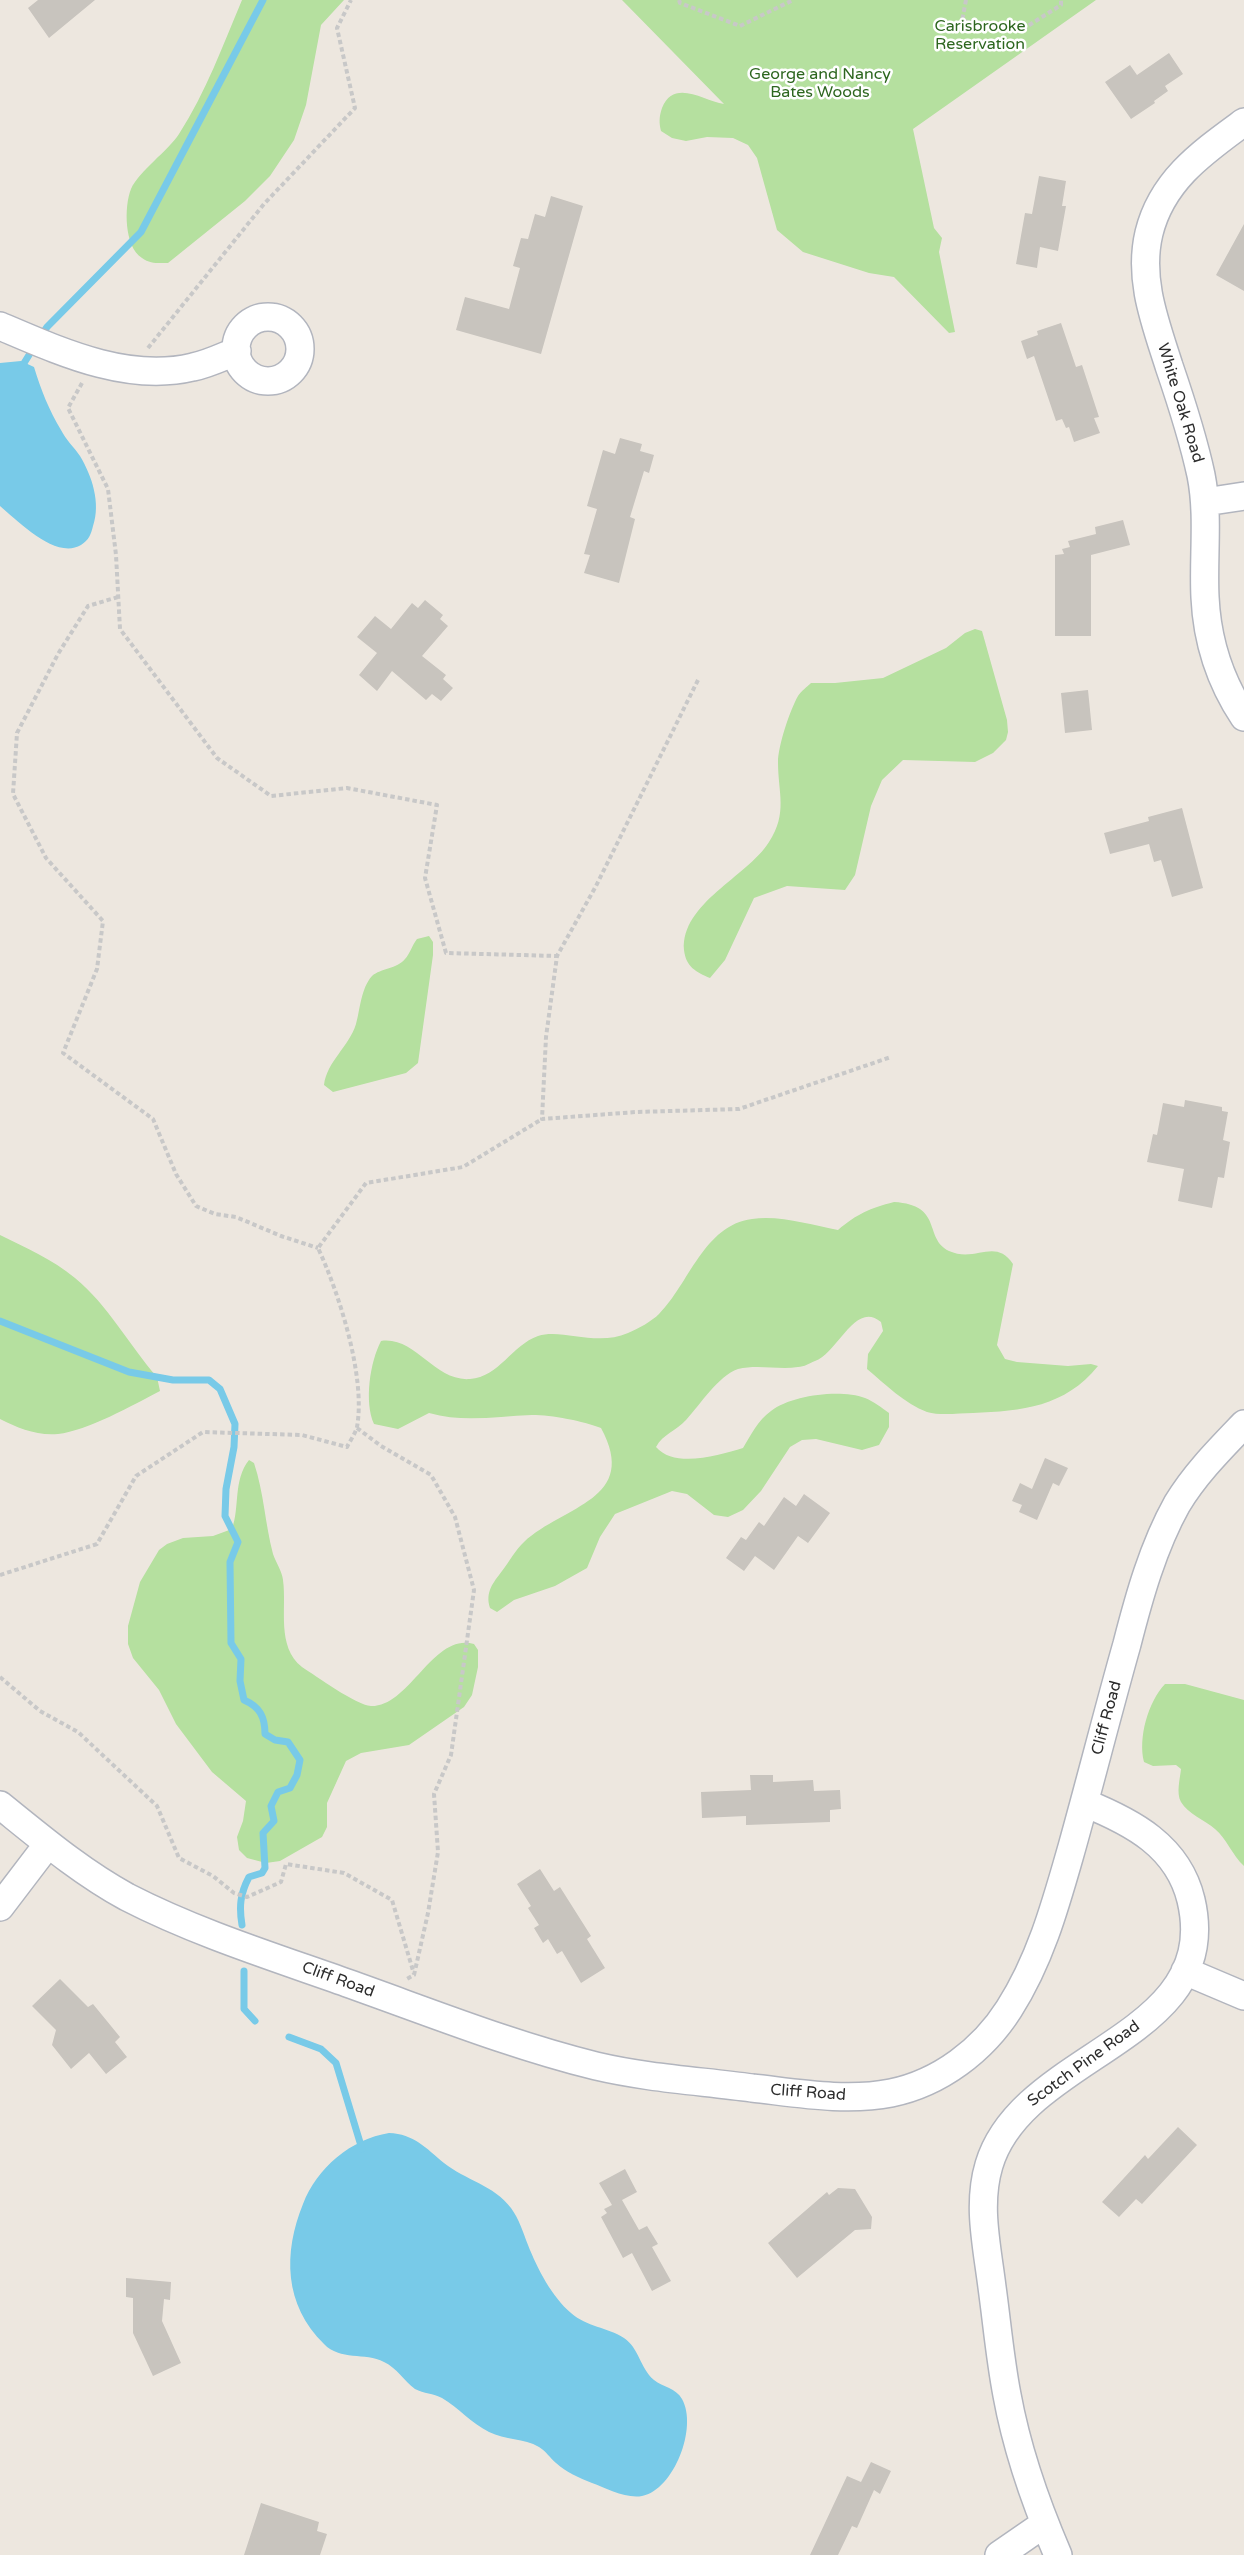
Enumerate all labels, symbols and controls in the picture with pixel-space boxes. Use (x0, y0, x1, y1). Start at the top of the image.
park label: Carisbrooke Reservation (935, 17, 1025, 55)
park label: George and Nancy Bates Woods (749, 65, 891, 103)
street label: White Oak Road (1153, 341, 1207, 465)
street label: Cliff Road (1088, 1679, 1126, 1757)
street label: Cliff Road (299, 1958, 377, 2002)
street label: Scotch Pine Road (1024, 2017, 1144, 2111)
street label: Cliff Road (770, 2081, 846, 2105)

